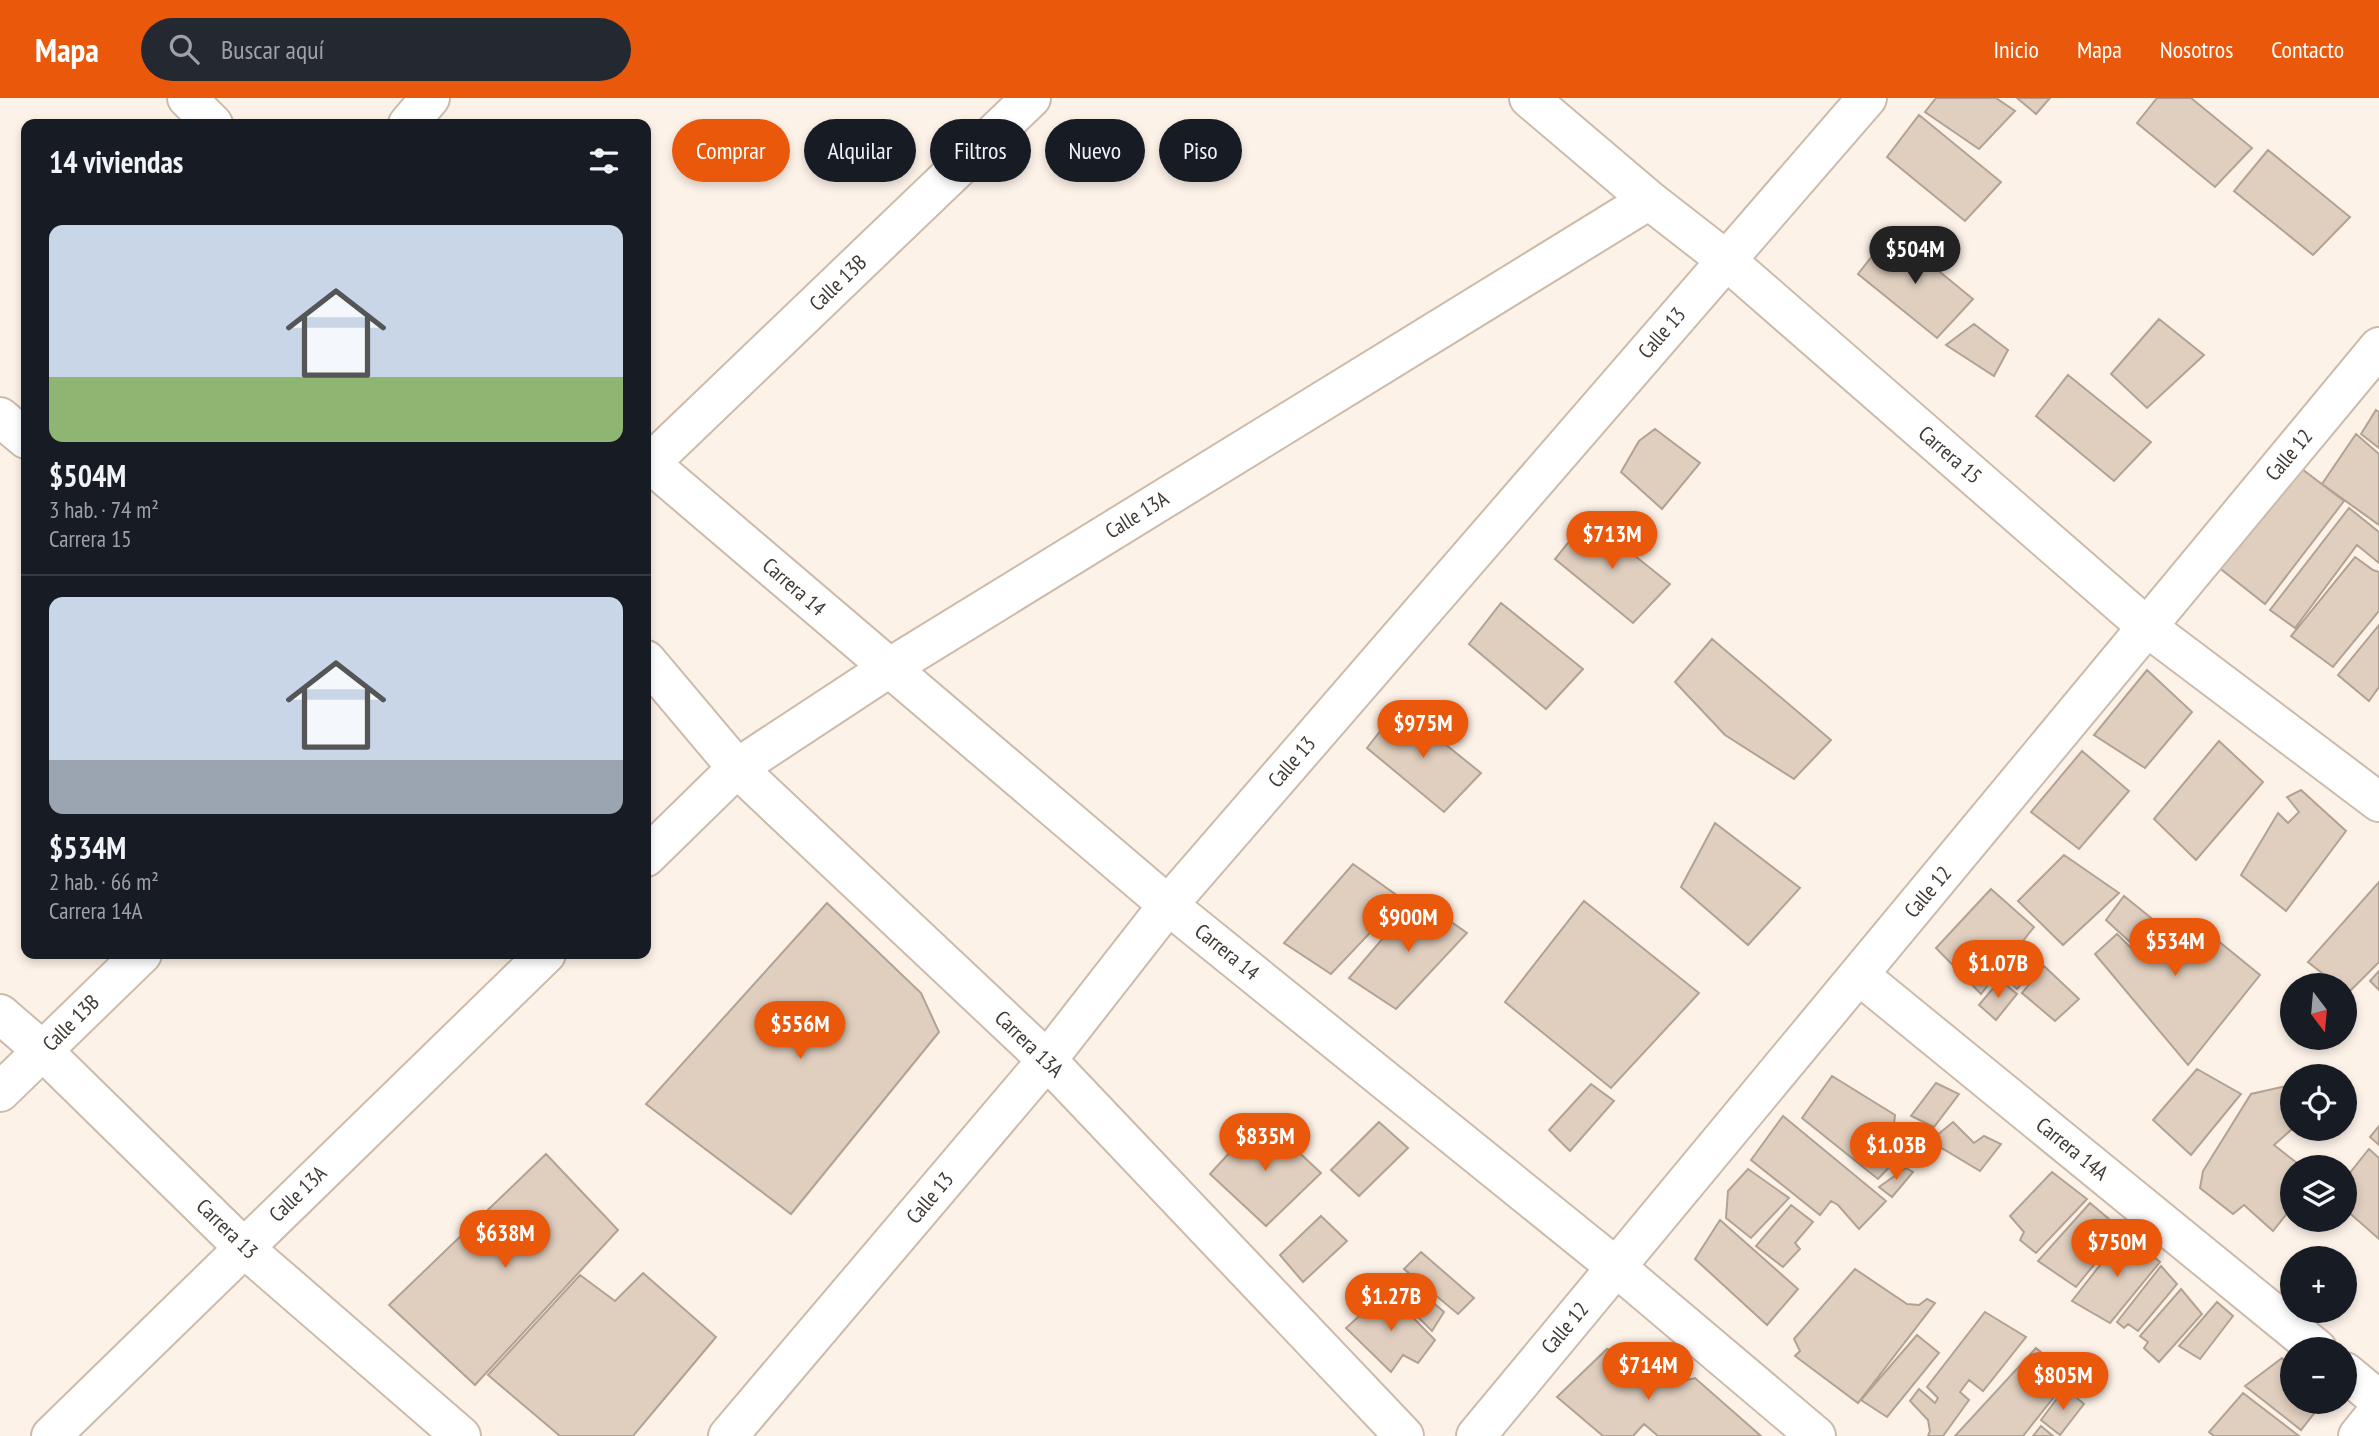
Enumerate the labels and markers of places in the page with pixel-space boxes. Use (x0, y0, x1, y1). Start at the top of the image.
pin: $504M (1866, 226, 1964, 286)
pin: $713M (1563, 512, 1661, 571)
pin: $975M (1374, 700, 1472, 760)
pin: $900M (1359, 894, 1457, 954)
pin: $534M (2126, 918, 2224, 978)
pin: $1.07B (1941, 940, 2055, 1000)
pin: $556M (751, 1002, 849, 1061)
pin: $835M (1216, 1114, 1314, 1173)
pin: $1.03B (1839, 1122, 1953, 1182)
pin: $638M (456, 1210, 554, 1270)
pin: $750M (2068, 1220, 2166, 1279)
pin: $1.27B (1334, 1274, 1448, 1333)
pin: $714M (1599, 1342, 1697, 1402)
pin: $805M (2014, 1352, 2112, 1412)

